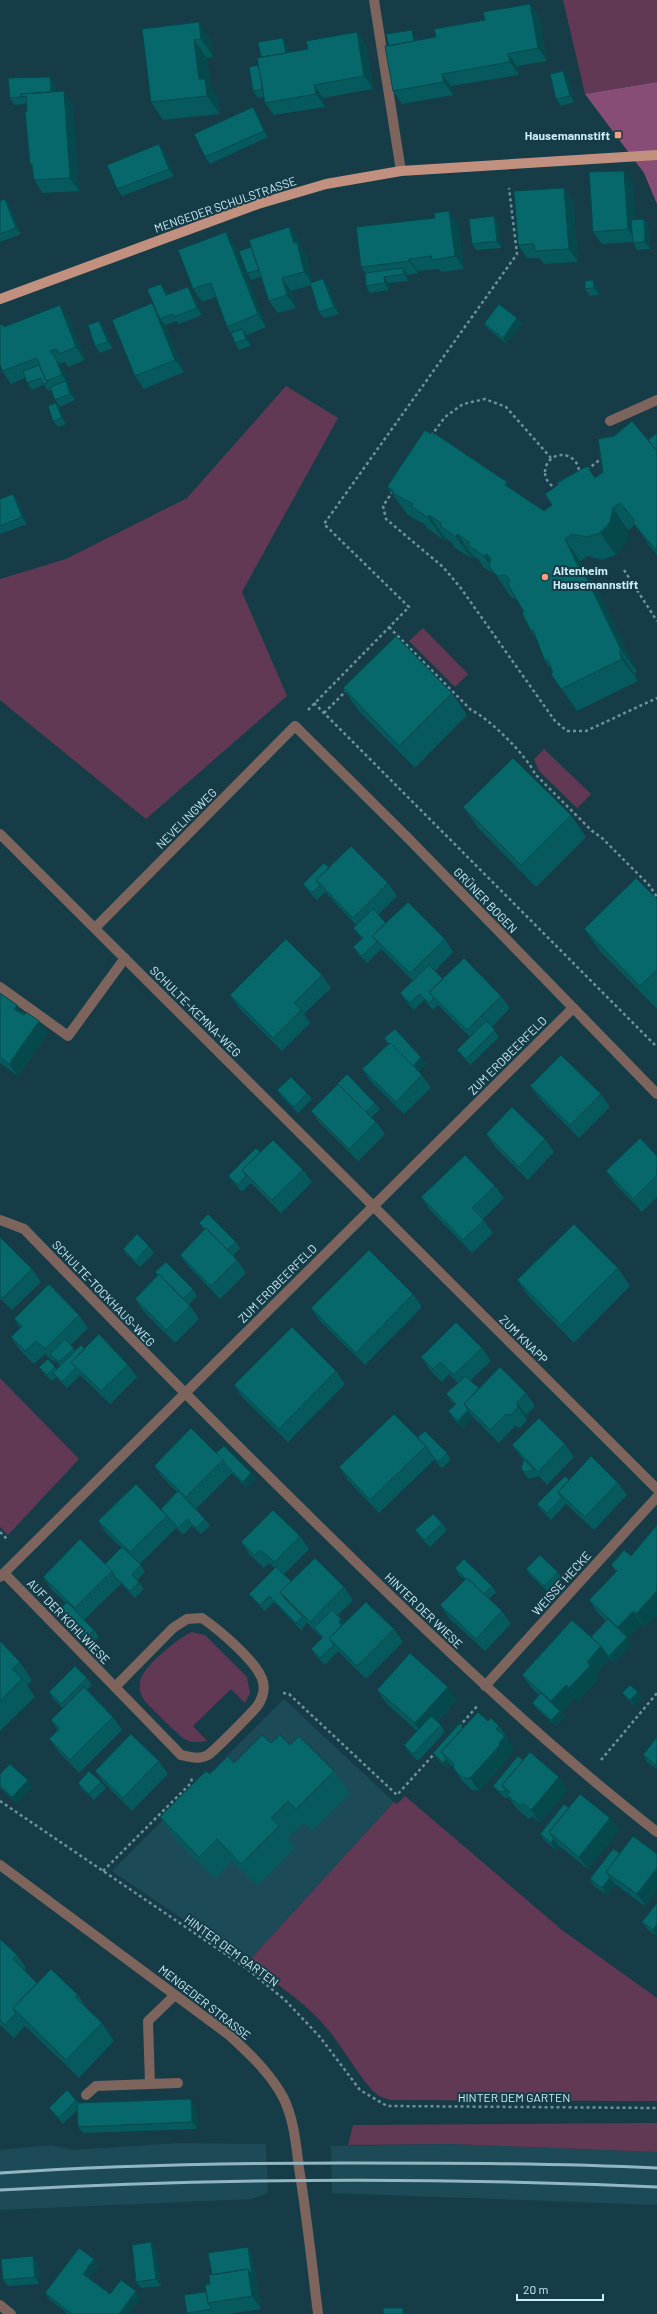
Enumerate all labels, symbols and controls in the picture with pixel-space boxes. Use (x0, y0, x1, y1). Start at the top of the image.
place label: Hausemannstift (525, 128, 610, 142)
marker: Hausemannstift (613, 130, 623, 140)
street label: MENGEDER SCHULSTRASSE (152, 173, 298, 235)
place label: Altenheim Hausemannstift (553, 563, 639, 591)
marker: Altenheim Hausemannstift (540, 572, 550, 582)
street label: NEVELINGWEG (153, 785, 219, 851)
street label: GRÜNER BOGEN (451, 865, 521, 935)
street label: SCHULTE-KEMNA-WEG (148, 963, 244, 1059)
street label: ZUM ERDBEERFELD (465, 1013, 549, 1097)
street label: SCHULTE-TOCKHAUS-WEG (50, 1237, 158, 1349)
street label: ZUM ERDBEERFELD (235, 1241, 319, 1325)
street label: ZUM KNAPP (497, 1312, 551, 1366)
street label: WEISSE HECKE (529, 1548, 593, 1618)
street label: HINTER DER WIESE (382, 1569, 466, 1651)
street label: AUF DER KOHLWIESE (25, 1576, 113, 1666)
street label: HINTER DEM GARTEN (182, 1911, 282, 1989)
street label: MENGEDER STRASSE (156, 1962, 254, 2042)
street label: HINTER DEM GARTEN (458, 2090, 570, 2104)
scale bar (517, 2276, 603, 2302)
text: 20 m (523, 2282, 549, 2296)

